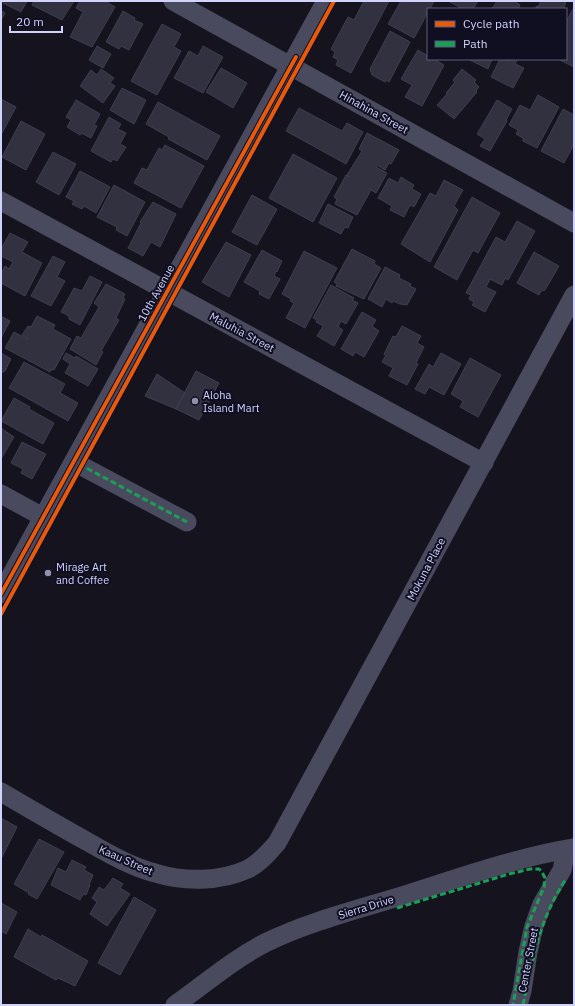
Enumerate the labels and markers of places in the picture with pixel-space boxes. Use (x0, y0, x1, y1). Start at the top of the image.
place label: Aloha Island Mart (203, 388, 260, 415)
marker: Aloha Island Mart (190, 396, 200, 406)
place label: Mirage Art and Coffee (56, 560, 109, 587)
marker: Mirage Art and Coffee (43, 568, 53, 578)

